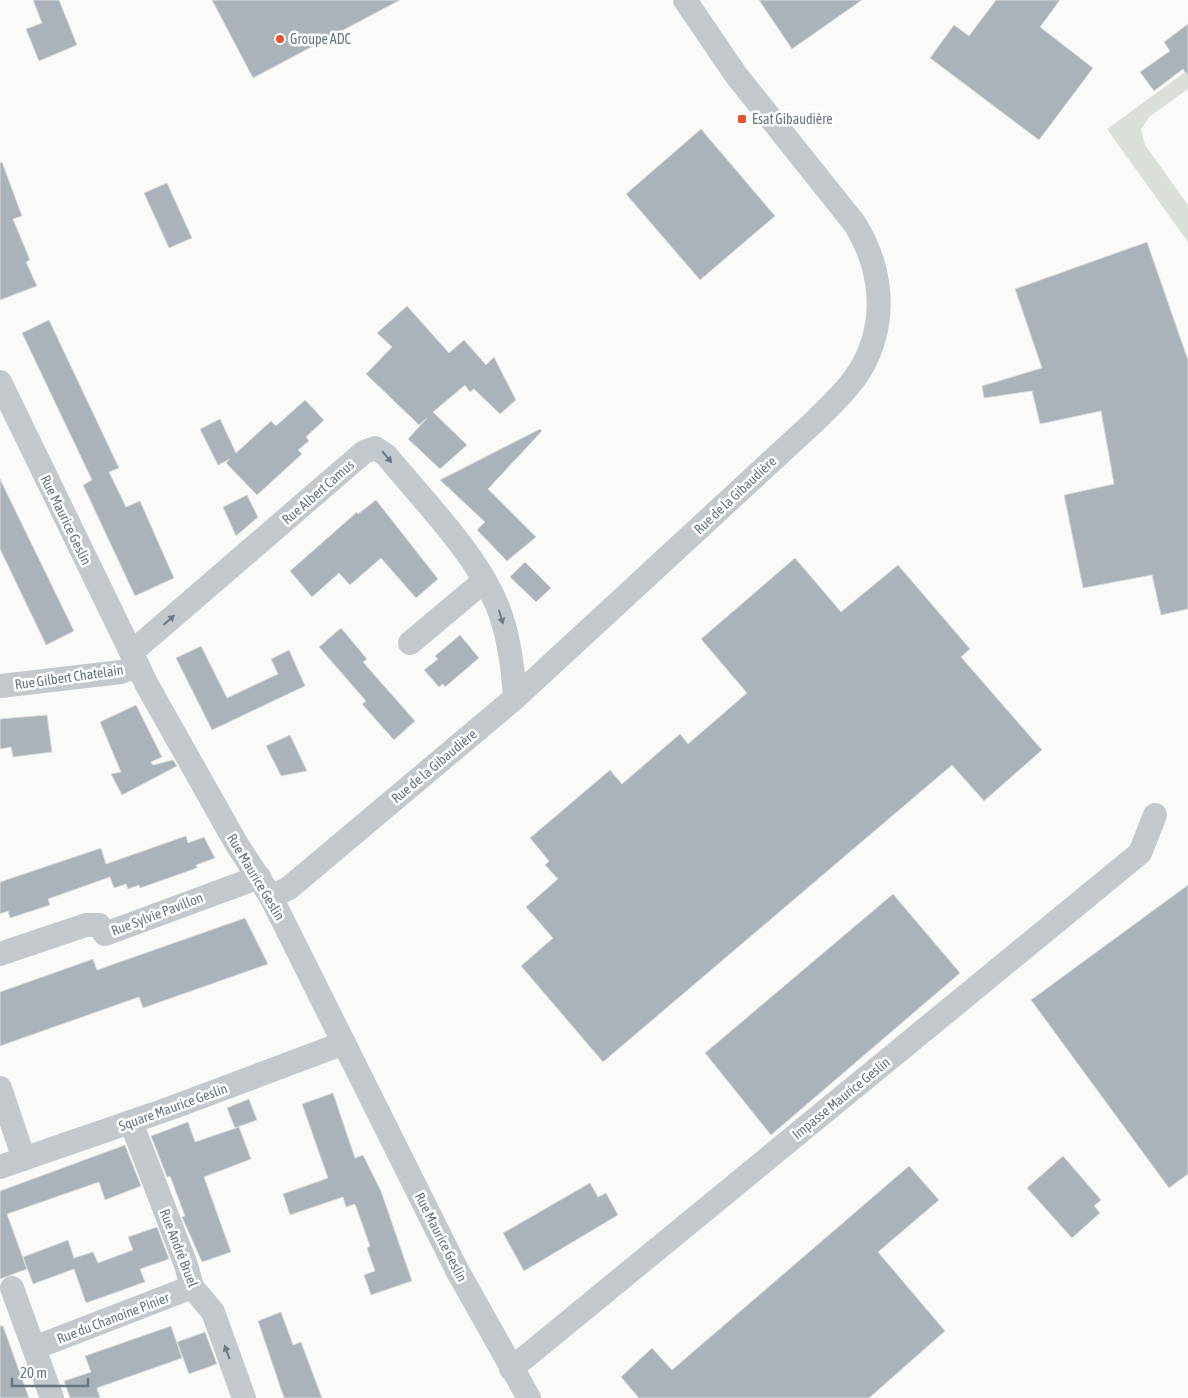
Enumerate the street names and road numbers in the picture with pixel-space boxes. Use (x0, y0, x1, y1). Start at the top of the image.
street label: Rue de la Gibaudière (691, 453, 779, 537)
street label: Rue Albert Camus (279, 456, 357, 528)
street label: Rue Maurice Geslin (37, 472, 95, 568)
street label: Rue Gilbert Chatelain (14, 661, 124, 693)
street label: Rue de la Gibaudière (388, 726, 480, 806)
street label: Rue Maurice Geslin (224, 831, 288, 923)
street label: Rue Sylvie Pavillon (109, 889, 205, 939)
street label: Impasse Maurice Geslin (789, 1054, 893, 1142)
street label: Square Maurice Geslin (117, 1080, 229, 1134)
street label: Rue Maurice Geslin (412, 1190, 470, 1284)
street label: Rue André Bruel (157, 1207, 201, 1290)
street label: Rue du Chanoine Pinier (55, 1289, 172, 1347)

